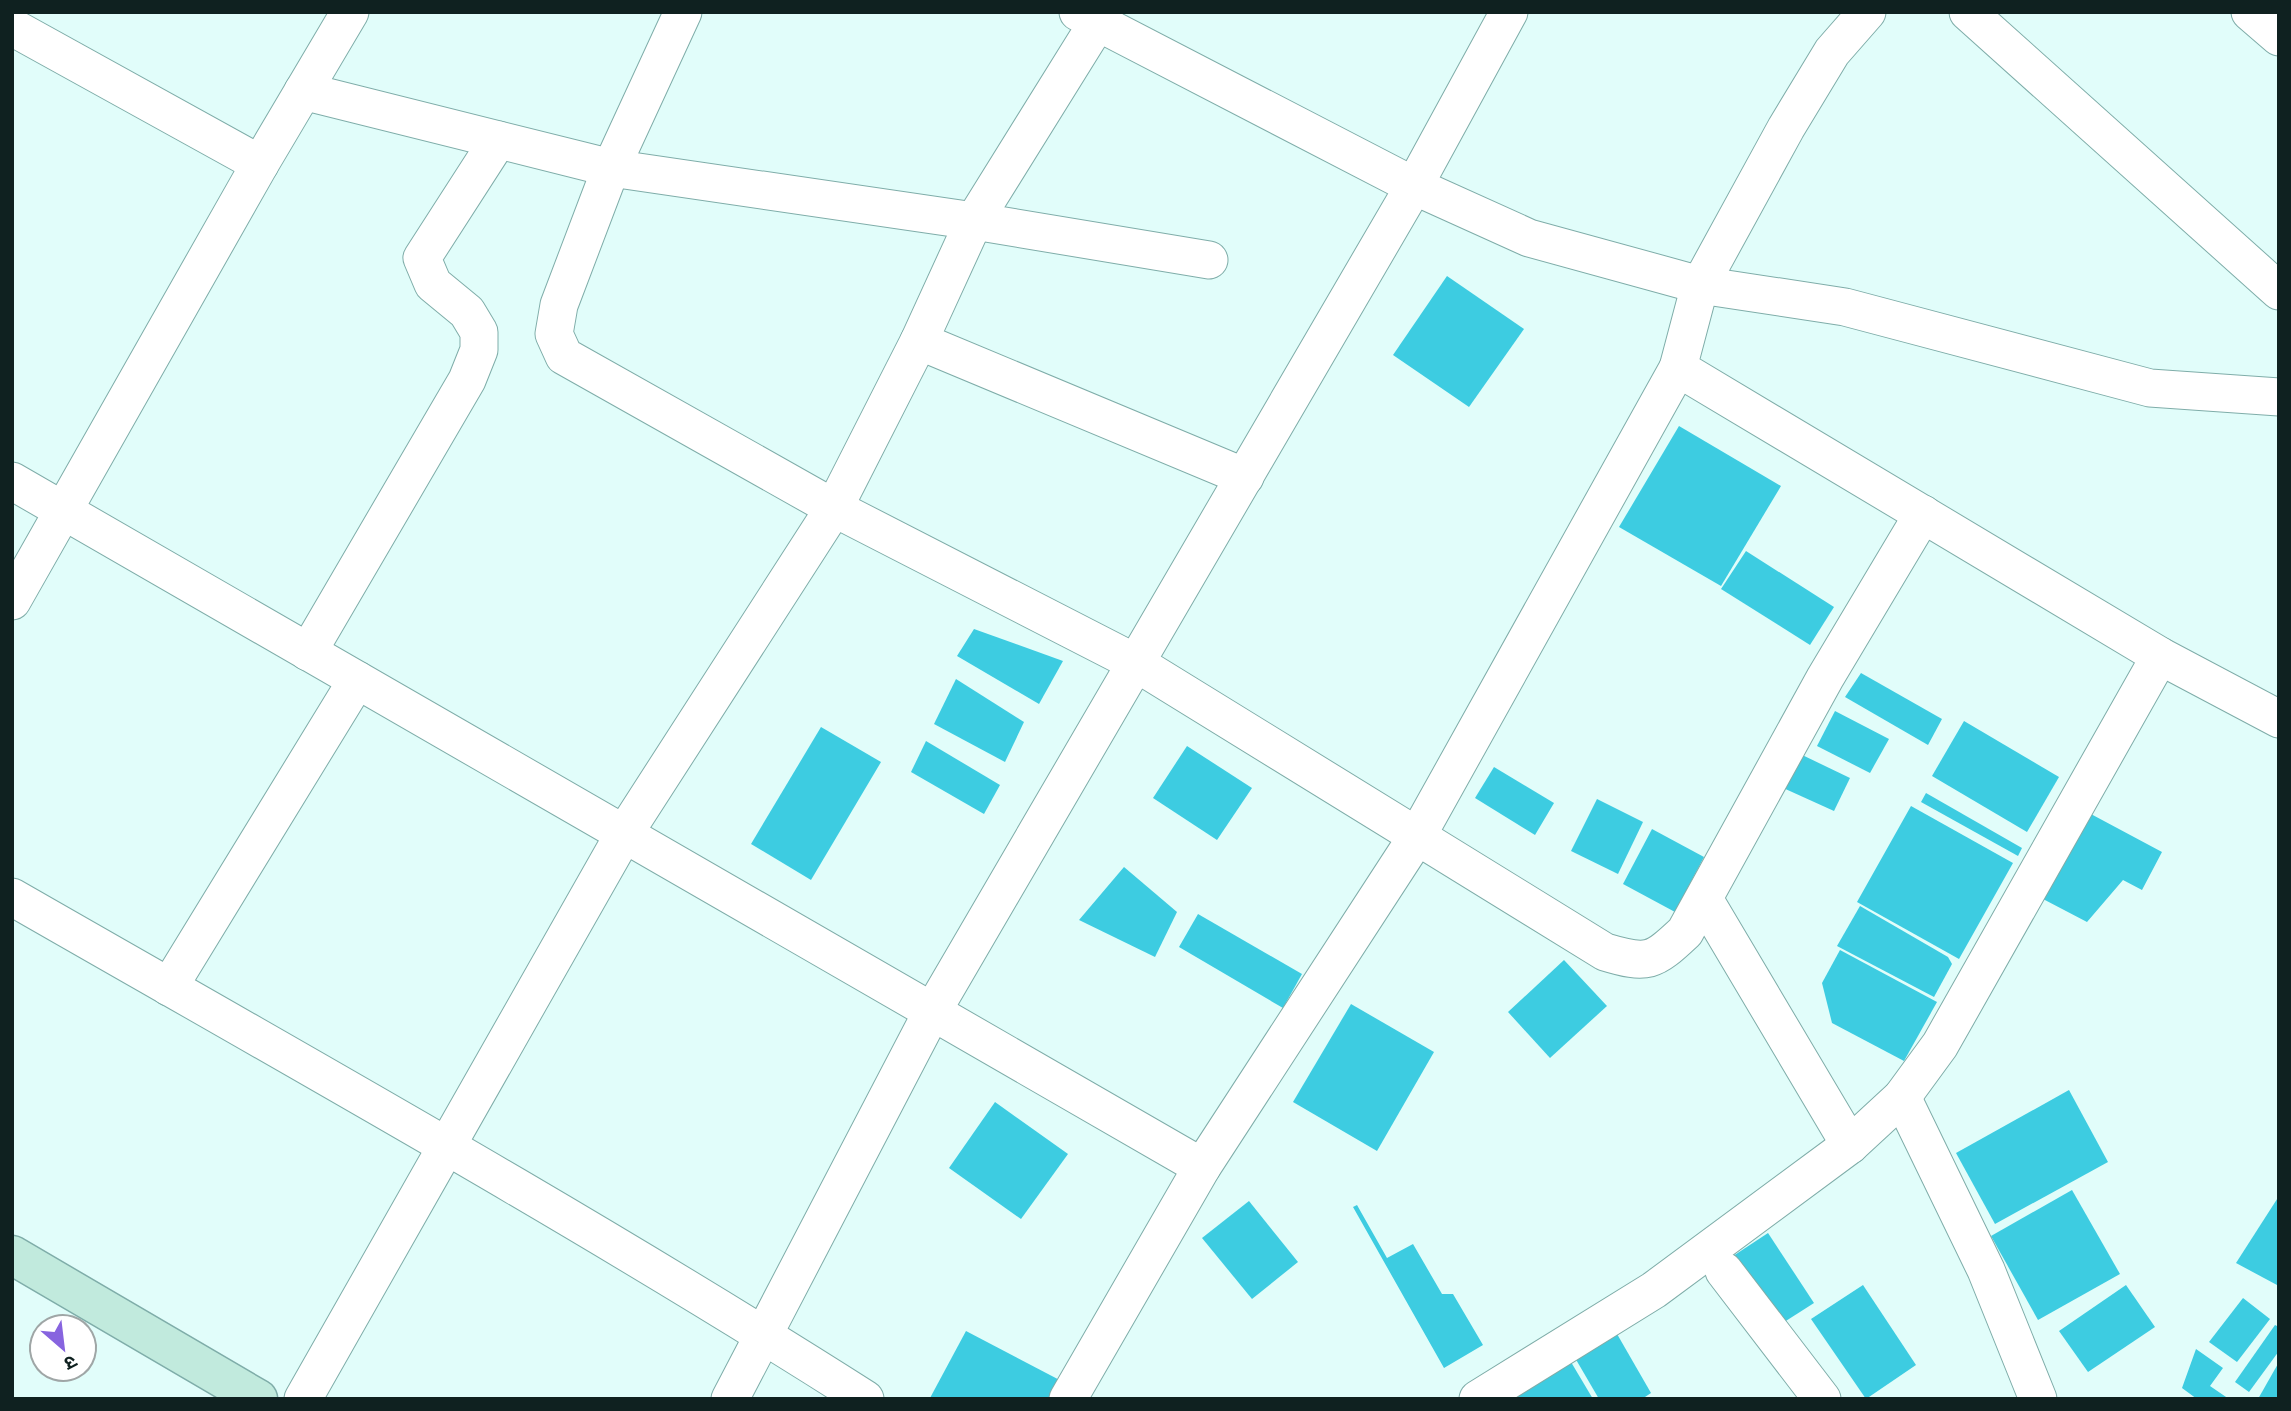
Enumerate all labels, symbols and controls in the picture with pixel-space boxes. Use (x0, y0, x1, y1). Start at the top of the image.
north arrow (28, 1313, 98, 1383)
text: उ (60, 1351, 81, 1376)

